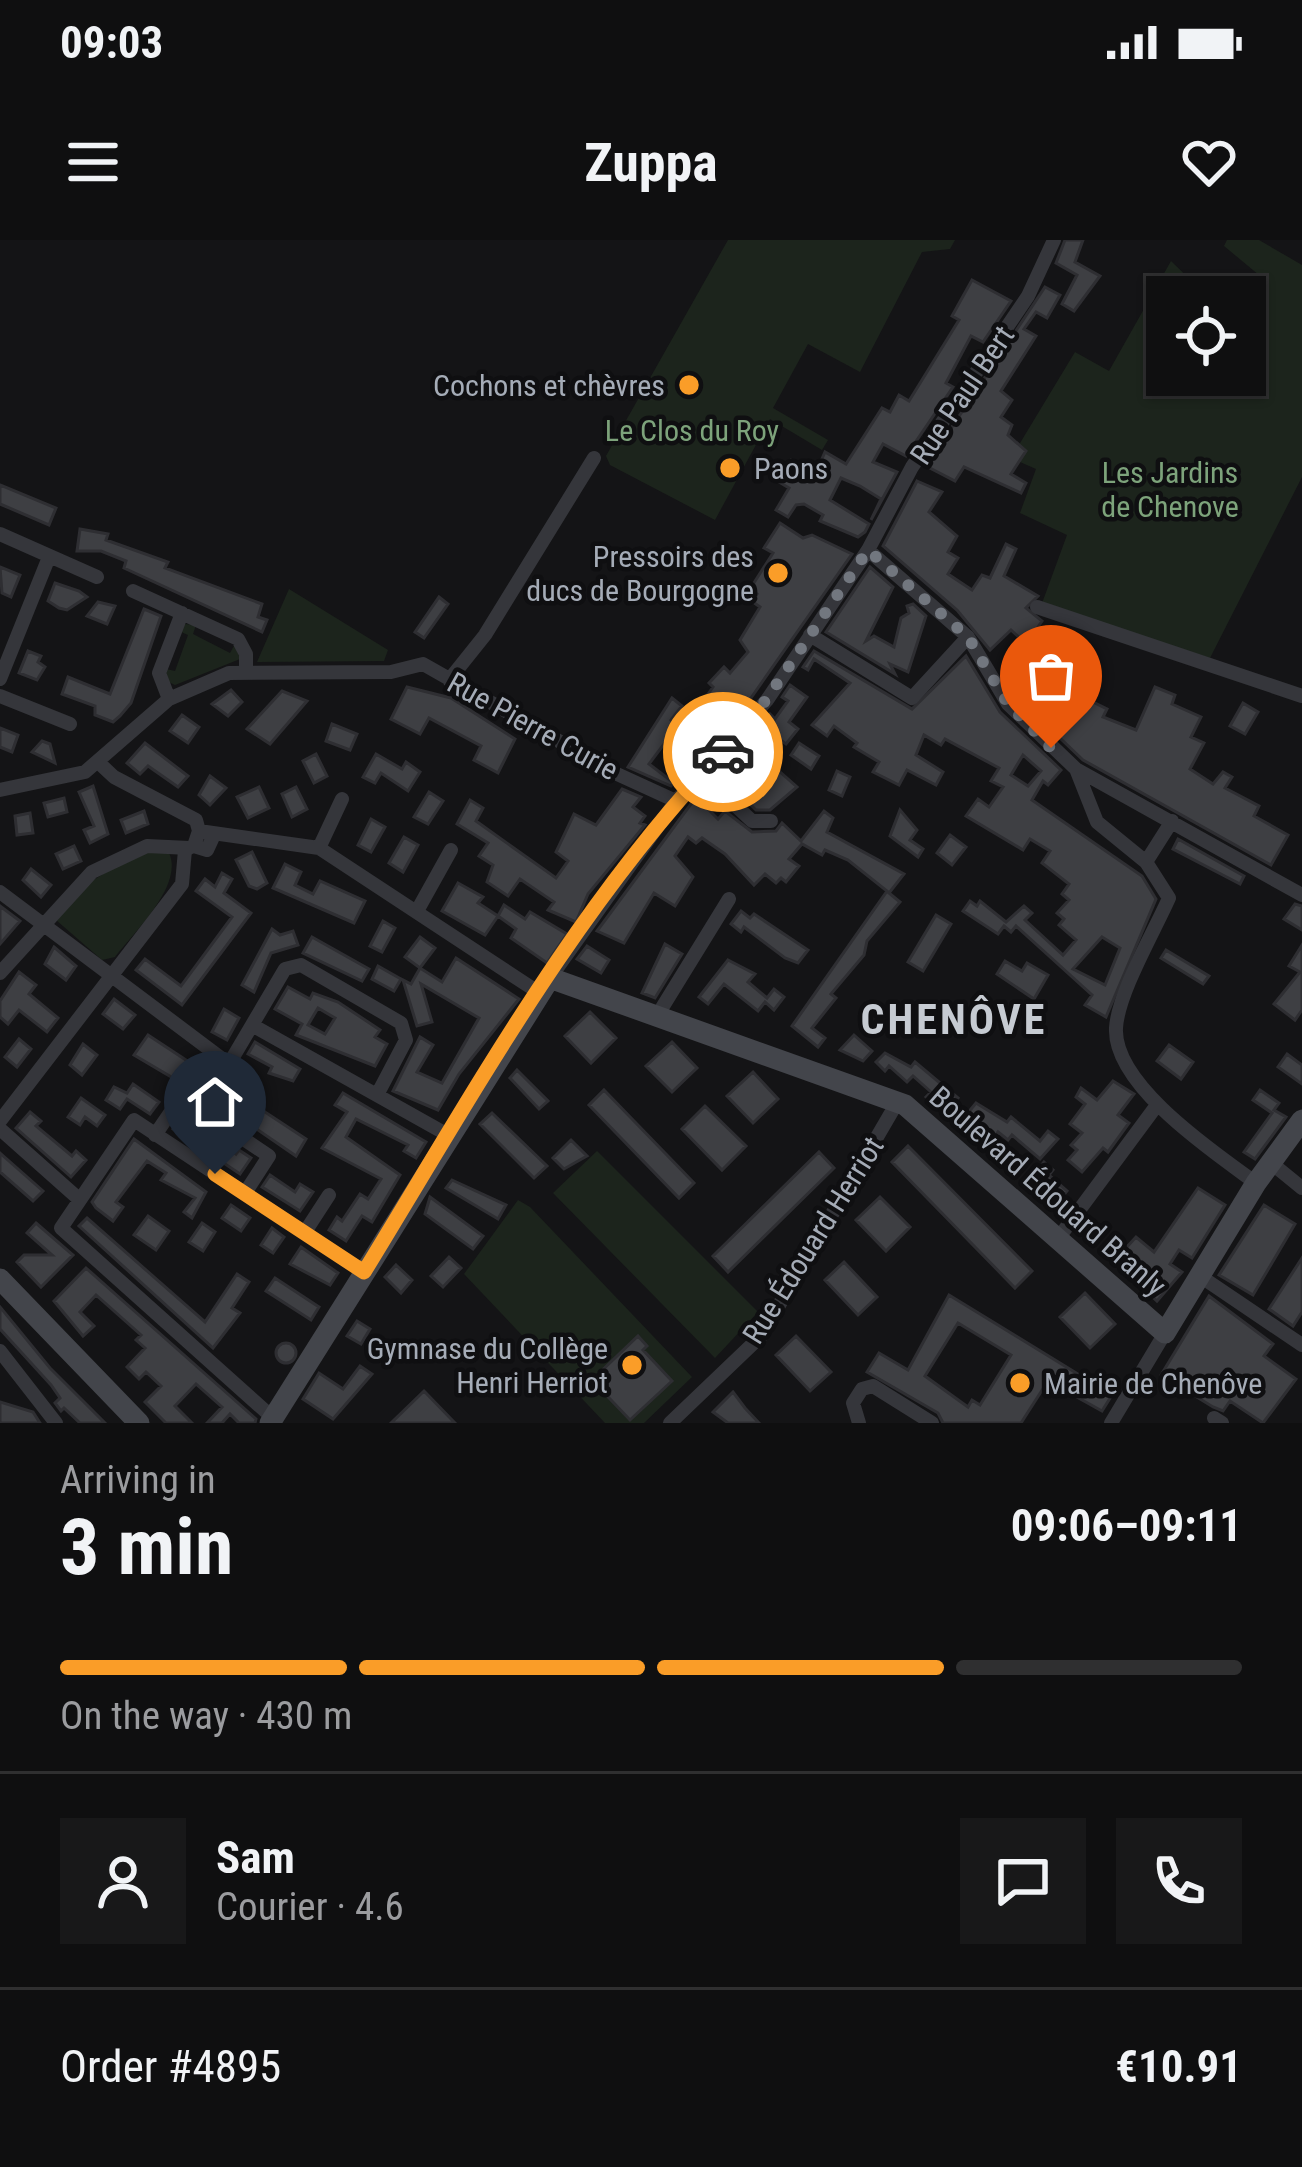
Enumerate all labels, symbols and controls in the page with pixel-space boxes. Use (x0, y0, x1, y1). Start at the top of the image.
text: 09:03 (60, 16, 163, 69)
icon: menu (60, 129, 126, 195)
icon: heart (1176, 129, 1242, 195)
text: Zuppa (584, 131, 718, 194)
map controls (1146, 276, 1266, 396)
button: locate (1146, 276, 1266, 396)
street label: Rue Paul Bert (903, 319, 1021, 471)
place label: Cochons et chèvres (433, 368, 665, 403)
marker: Cochons et chèvres (676, 372, 702, 398)
park label: Le Clos du Roy (605, 413, 779, 448)
place label: Paons (754, 451, 828, 486)
marker: Paons (717, 455, 743, 481)
park label: Les Jardins de Chenove (1101, 455, 1239, 524)
place label: Pressoirs des ducs de Bourgogne (526, 539, 754, 608)
marker: Pressoirs des ducs de Bourgogne (765, 560, 791, 586)
pin (1000, 625, 1102, 748)
icon: bag (1018, 643, 1084, 709)
street label: Rue Pierre Curie (442, 665, 624, 787)
courier (663, 692, 783, 812)
icon: car (690, 719, 756, 785)
district label: CHENÔVE (861, 995, 1047, 1044)
pin (164, 1051, 266, 1174)
icon: home (182, 1069, 248, 1135)
street label: Boulevard Édouard Branly (923, 1079, 1173, 1303)
street label: Rue Édouard Herriot (735, 1130, 891, 1350)
place label: Gymnase du Collège Henri Herriot (367, 1331, 608, 1400)
marker: Gymnase du Collège Henri Herriot (619, 1352, 645, 1378)
place label: Mairie de Chenôve (1044, 1366, 1262, 1401)
marker: Mairie de Chenôve (1007, 1370, 1033, 1396)
text: Arriving in (60, 1457, 216, 1503)
text: 09:06–09:11 (1011, 1499, 1242, 1552)
text: 3 min (60, 1502, 233, 1593)
text: On the way · 430 m (60, 1693, 352, 1739)
button: person (60, 1818, 186, 1944)
button: chat (960, 1818, 1086, 1944)
button: phone (1116, 1818, 1242, 1944)
text: Sam (216, 1831, 295, 1884)
text: Courier · 4.6 (216, 1884, 404, 1930)
text: Order #4895 (60, 2040, 281, 2093)
text: €10.91 (1115, 2040, 1242, 2093)

